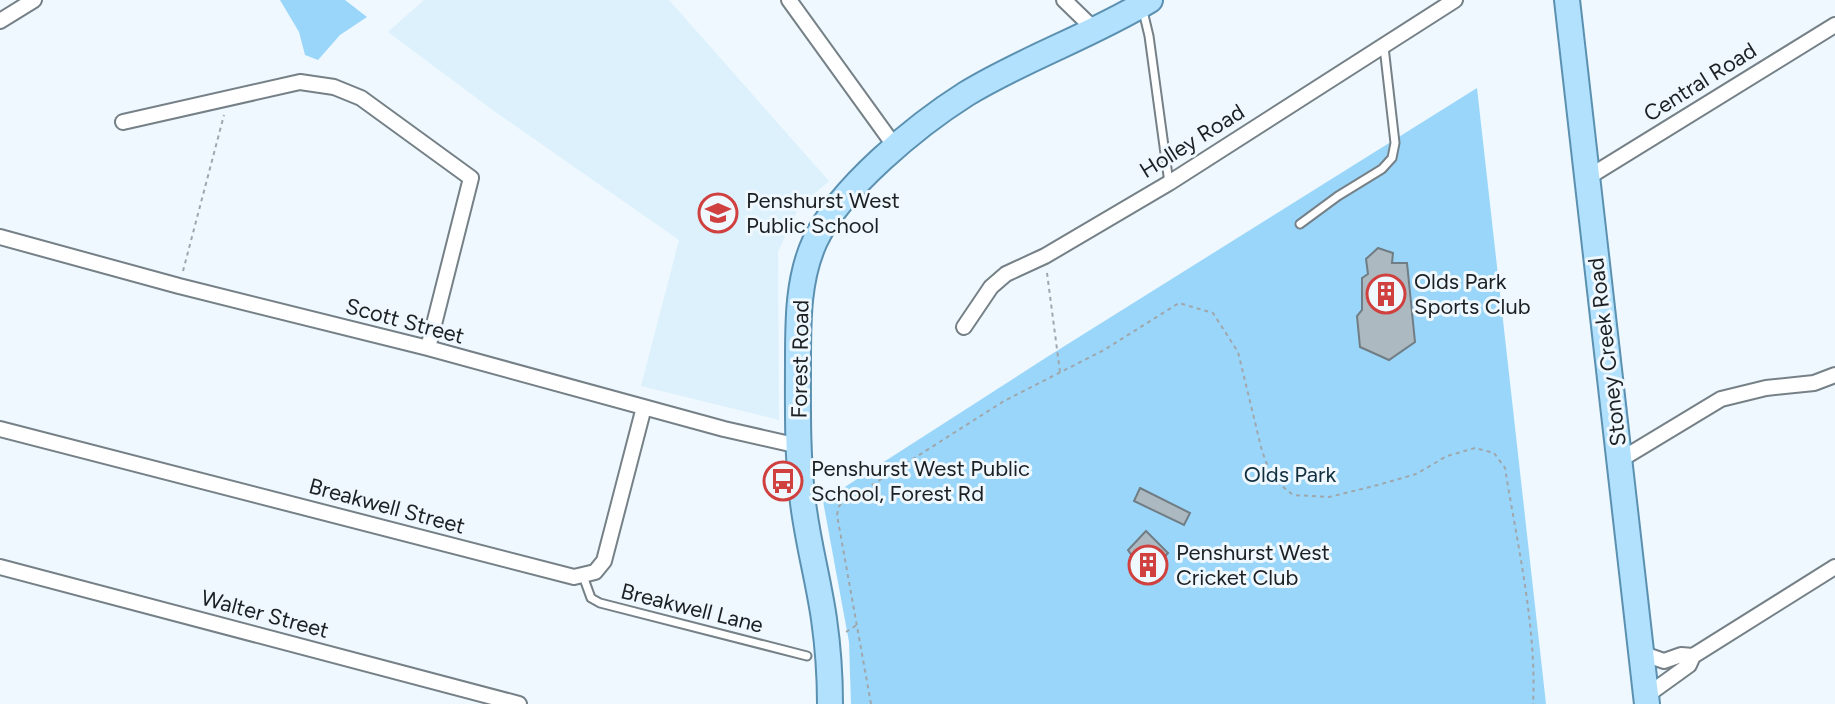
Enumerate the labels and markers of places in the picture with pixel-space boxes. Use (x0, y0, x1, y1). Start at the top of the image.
place label: Penshurst West Public School (746, 187, 900, 239)
school or university icon: Penshurst West Public School (697, 192, 739, 234)
place label: Olds Park Sports Club (1414, 268, 1531, 320)
building icon: Olds Park Sports Club (1365, 273, 1407, 315)
place label: Penshurst West Public School, Forest Rd (811, 455, 1030, 507)
bus stop icon: Penshurst West Public School, Forest Rd (762, 460, 804, 502)
place label: Penshurst West Cricket Club (1176, 539, 1330, 591)
building icon: Penshurst West Cricket Club (1127, 544, 1169, 586)

